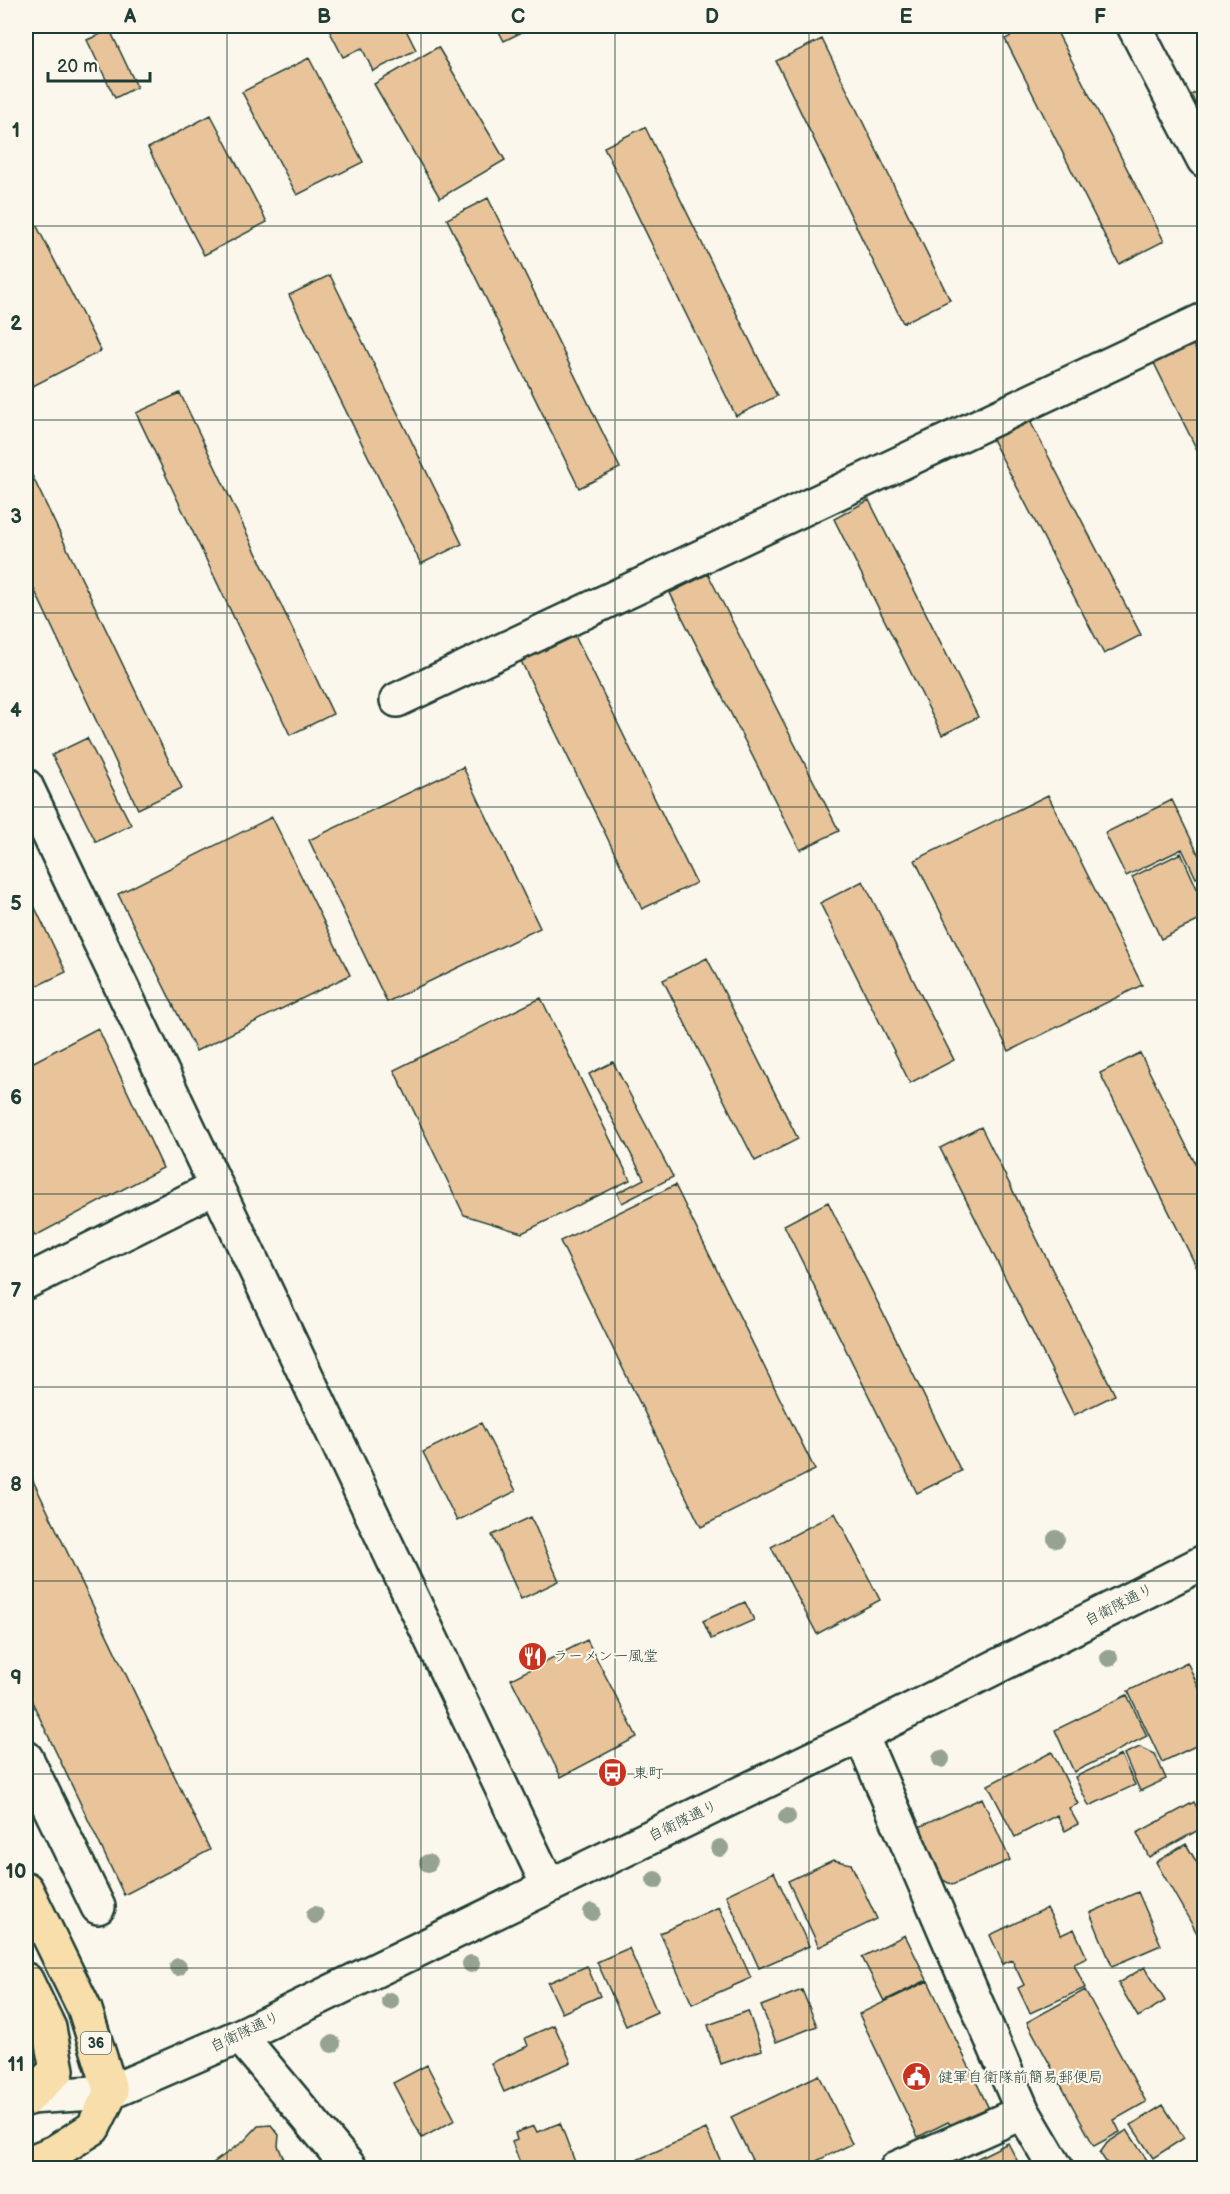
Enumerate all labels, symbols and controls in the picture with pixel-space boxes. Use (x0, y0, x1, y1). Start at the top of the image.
text: A (123, 5, 137, 29)
text: B (317, 5, 331, 29)
text: C (511, 5, 525, 29)
text: D (705, 5, 719, 29)
text: E (900, 5, 913, 29)
text: F (1094, 5, 1106, 29)
scale bar (48, 45, 150, 83)
text: 20 m (57, 56, 98, 77)
text: 1 (12, 119, 20, 143)
text: 2 (10, 312, 22, 336)
text: 3 (10, 505, 22, 529)
text: 4 (10, 699, 22, 723)
text: 5 (10, 892, 22, 916)
text: 6 (10, 1086, 22, 1110)
text: 7 (10, 1279, 22, 1303)
text: 8 (10, 1473, 22, 1497)
street label: 自衛隊通り (1081, 1580, 1157, 1630)
restaurant icon: ラーメン一風堂 (516, 1640, 548, 1672)
place label: ラーメン一風堂 (553, 1647, 658, 1666)
text: 9 (10, 1666, 22, 1690)
bus stop icon: 東町 (596, 1757, 628, 1789)
place label: 東町 (633, 1764, 664, 1783)
street label: 自衛隊通り (645, 1796, 721, 1846)
text: 10 (6, 1860, 26, 1884)
street label: 自衛隊通り (207, 2008, 283, 2056)
road number: 36 (81, 2032, 111, 2054)
text: 11 (8, 2053, 24, 2077)
public building icon: 健軍自衛隊前簡易郵便局 (901, 2061, 933, 2093)
place label: 健軍自衛隊前簡易郵便局 (938, 2068, 1103, 2087)

